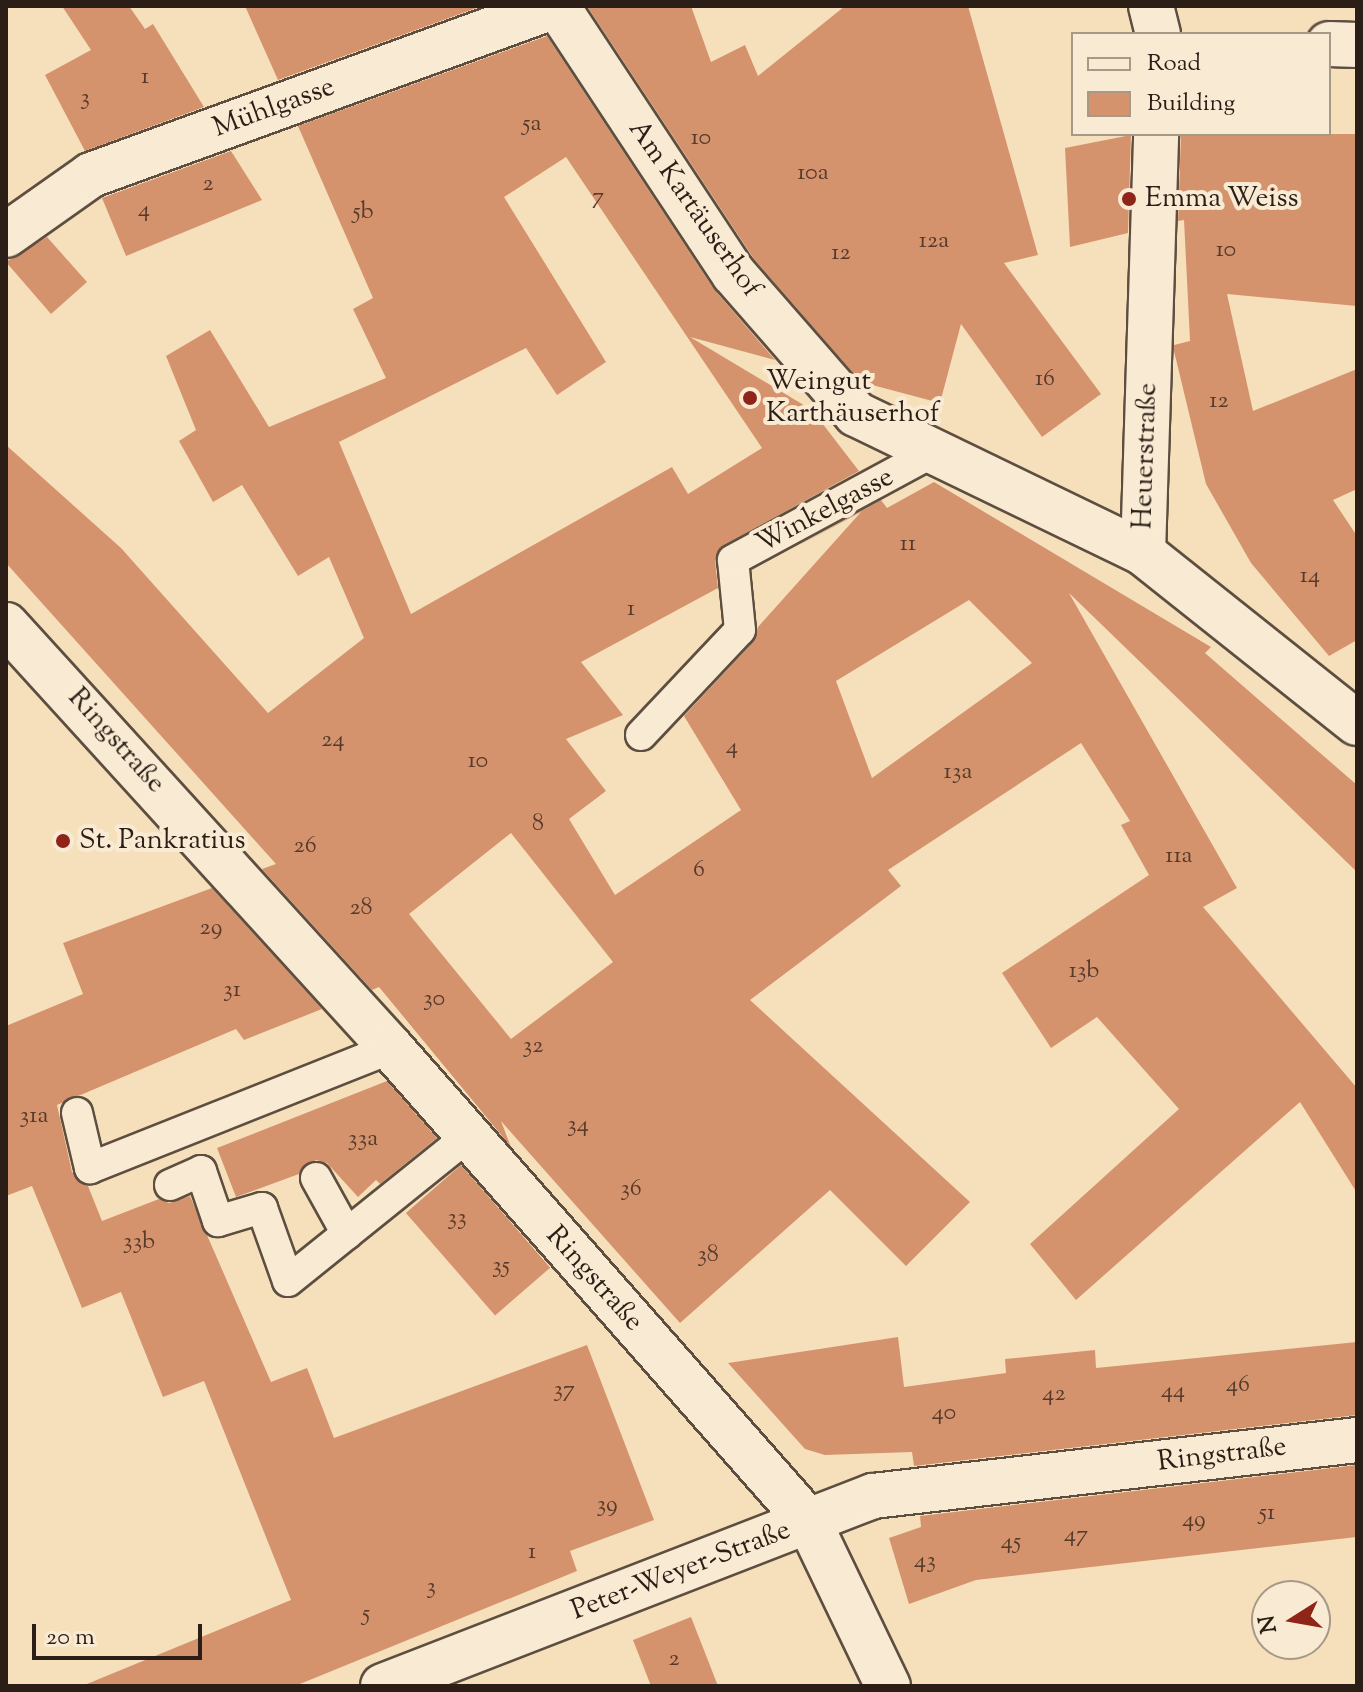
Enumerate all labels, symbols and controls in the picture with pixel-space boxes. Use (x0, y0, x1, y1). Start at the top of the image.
legend (1071, 32, 1331, 136)
text: Road (1147, 47, 1201, 81)
house number: 1 (141, 64, 149, 92)
street label: Mühlgasse (209, 70, 339, 146)
house number: 3 (80, 85, 90, 113)
text: Building (1147, 87, 1235, 121)
house number: 5a (522, 111, 542, 139)
street label: Am Kartäuserhof (620, 114, 768, 304)
house number: 10 (691, 125, 711, 153)
house number: 10a (797, 160, 829, 188)
house number: 2 (202, 171, 214, 199)
place label: Emma Weiss (1145, 182, 1298, 216)
house number: 7 (592, 184, 604, 212)
marker: Emma Weiss (1120, 190, 1138, 208)
house number: 4 (138, 197, 150, 225)
house number: 5b (352, 199, 374, 227)
house number: 12a (919, 228, 949, 256)
house number: 10 (1216, 237, 1236, 265)
house number: 12 (831, 240, 851, 268)
place label: Weingut Karthäuserhof (766, 365, 939, 431)
house number: 16 (1035, 366, 1055, 394)
street label: Heuerstraße (1127, 382, 1165, 530)
house number: 12 (1209, 388, 1229, 416)
marker: Weingut Karthäuserhof (741, 389, 759, 407)
street label: Winkelgasse (751, 461, 899, 561)
house number: 11 (900, 531, 916, 559)
house number: 14 (1300, 563, 1320, 591)
house number: 1 (627, 596, 635, 624)
street label: Ringstraße (60, 682, 172, 800)
house number: 24 (321, 727, 345, 755)
house number: 4 (726, 734, 738, 762)
house number: 10 (468, 748, 488, 776)
house number: 13a (944, 759, 972, 787)
house number: 8 (532, 811, 544, 839)
place label: St. Pankratius (79, 824, 246, 858)
marker: St. Pankratius (54, 832, 72, 850)
house number: 26 (293, 833, 317, 861)
house number: 11a (1165, 843, 1193, 871)
house number: 6 (693, 857, 705, 885)
house number: 28 (349, 895, 373, 923)
house number: 29 (200, 915, 222, 943)
house number: 13b (1069, 958, 1099, 986)
house number: 31 (223, 977, 241, 1005)
house number: 30 (423, 986, 445, 1014)
house number: 32 (523, 1033, 543, 1061)
house number: 31a (20, 1103, 48, 1131)
house number: 34 (567, 1112, 589, 1140)
house number: 33a (348, 1126, 378, 1154)
house number: 36 (620, 1176, 642, 1204)
house number: 33 (447, 1205, 467, 1233)
street label: Ringstraße (538, 1220, 650, 1338)
house number: 33b (123, 1229, 155, 1257)
house number: 38 (697, 1242, 719, 1270)
house number: 35 (492, 1253, 510, 1281)
house number: 46 (1226, 1372, 1250, 1400)
house number: 37 (553, 1377, 575, 1405)
house number: 44 (1161, 1378, 1185, 1406)
house number: 42 (1042, 1381, 1066, 1409)
house number: 40 (932, 1400, 956, 1428)
street label: Ringstraße (1156, 1430, 1288, 1480)
house number: 39 (596, 1492, 618, 1520)
house number: 51 (1259, 1500, 1275, 1528)
house number: 49 (1182, 1507, 1206, 1535)
street label: Peter-Weyer-Straße (567, 1514, 795, 1628)
house number: 47 (1064, 1522, 1088, 1550)
house number: 45 (1001, 1529, 1021, 1557)
house number: 1 (528, 1539, 536, 1567)
house number: 43 (914, 1548, 936, 1576)
house number: 3 (426, 1574, 436, 1602)
north arrow (1251, 1580, 1331, 1660)
house number: 5 (362, 1601, 370, 1629)
scale bar (36, 1608, 206, 1658)
text: N (1252, 1613, 1287, 1636)
text: 20 m (46, 1621, 95, 1655)
house number: 2 (668, 1646, 680, 1674)

